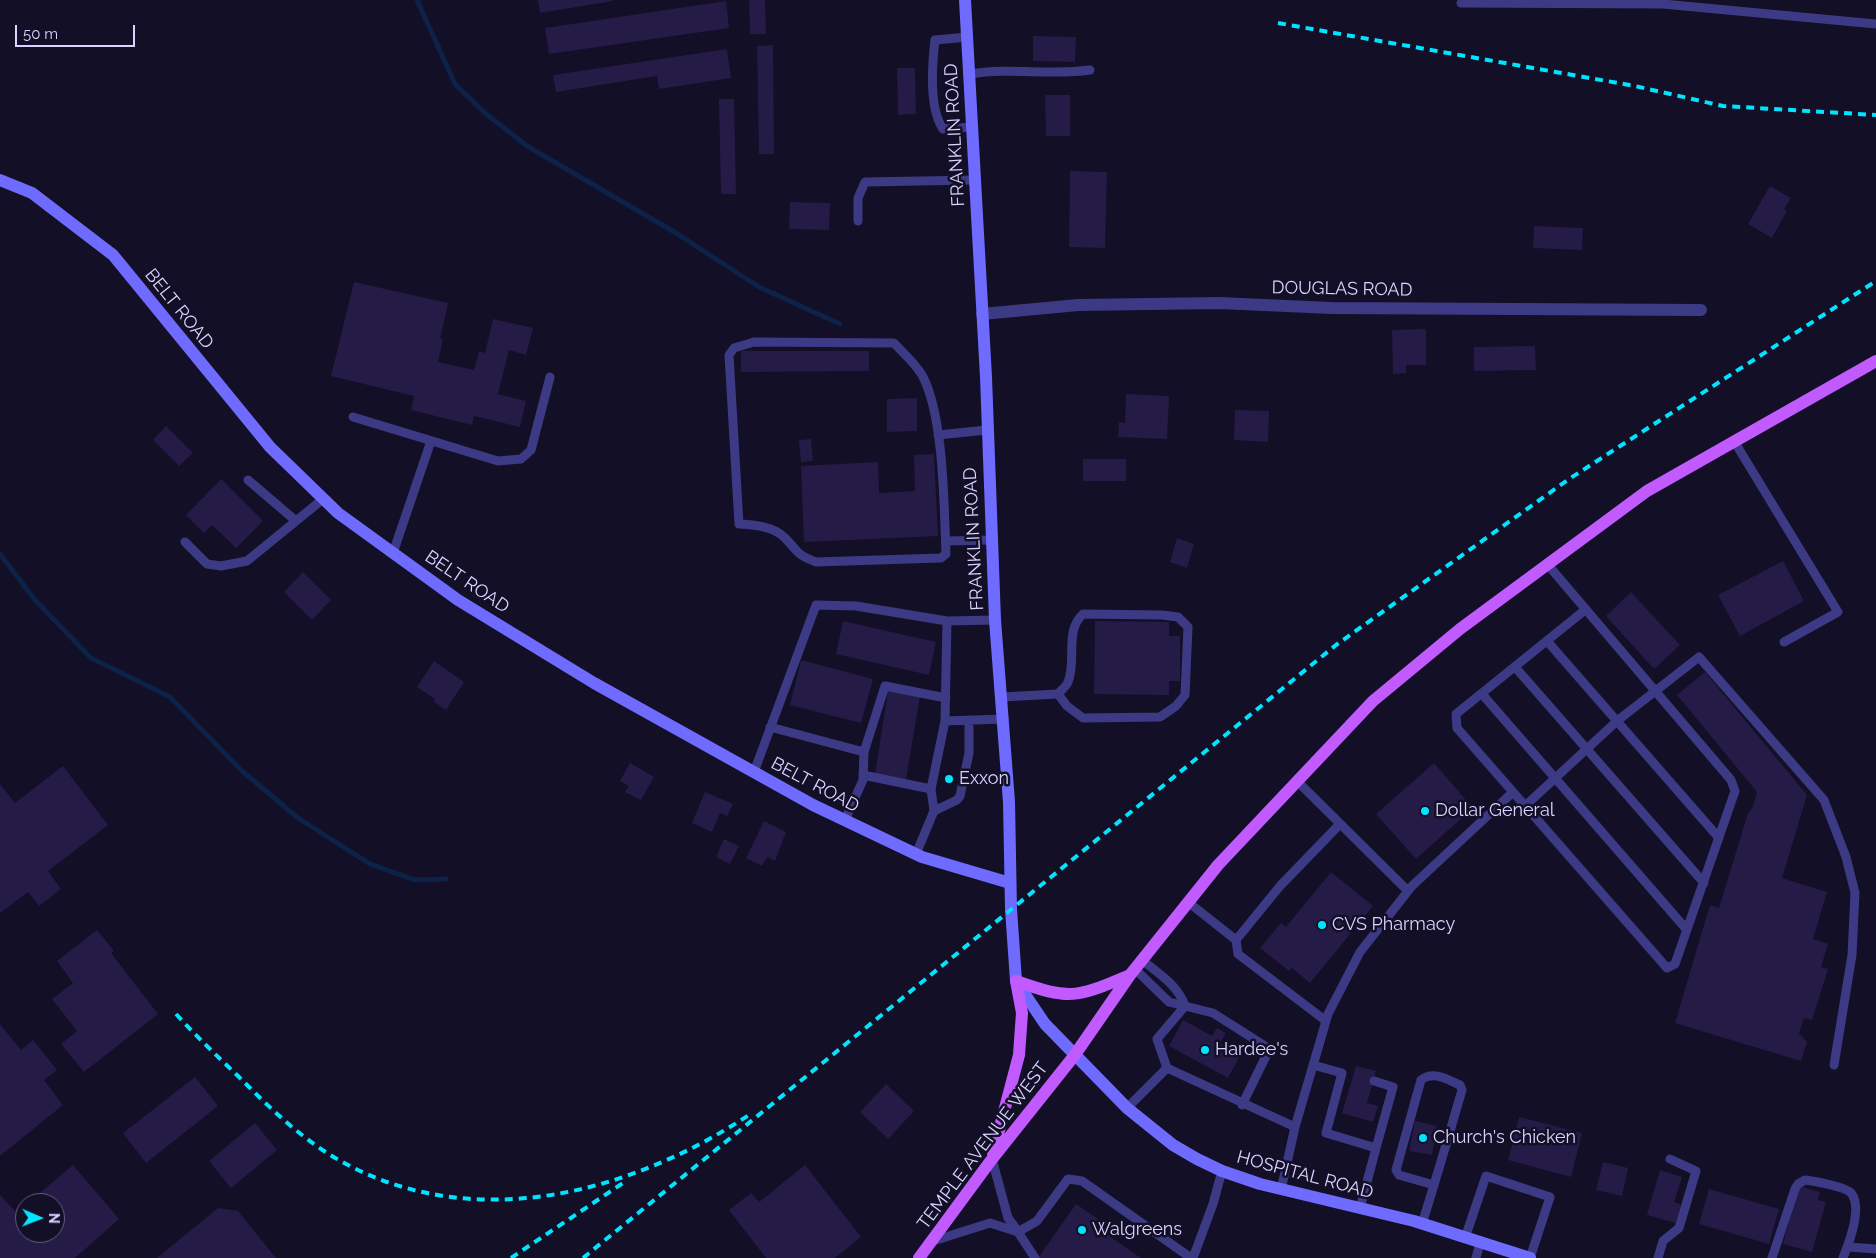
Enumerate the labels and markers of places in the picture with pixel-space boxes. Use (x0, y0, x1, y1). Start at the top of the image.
place label: Exxon (959, 768, 1009, 790)
marker: Exxon (943, 773, 955, 785)
place label: Dollar General (1435, 800, 1555, 822)
marker: Dollar General (1419, 805, 1431, 817)
place label: CVS Pharmacy (1332, 914, 1455, 936)
marker: CVS Pharmacy (1316, 919, 1328, 931)
place label: Hardee's (1215, 1039, 1288, 1061)
marker: Hardee's (1199, 1044, 1211, 1056)
place label: Church's Chicken (1433, 1127, 1576, 1149)
marker: Church's Chicken (1417, 1132, 1429, 1144)
place label: Walgreens (1092, 1219, 1182, 1241)
marker: Walgreens (1076, 1224, 1088, 1236)

